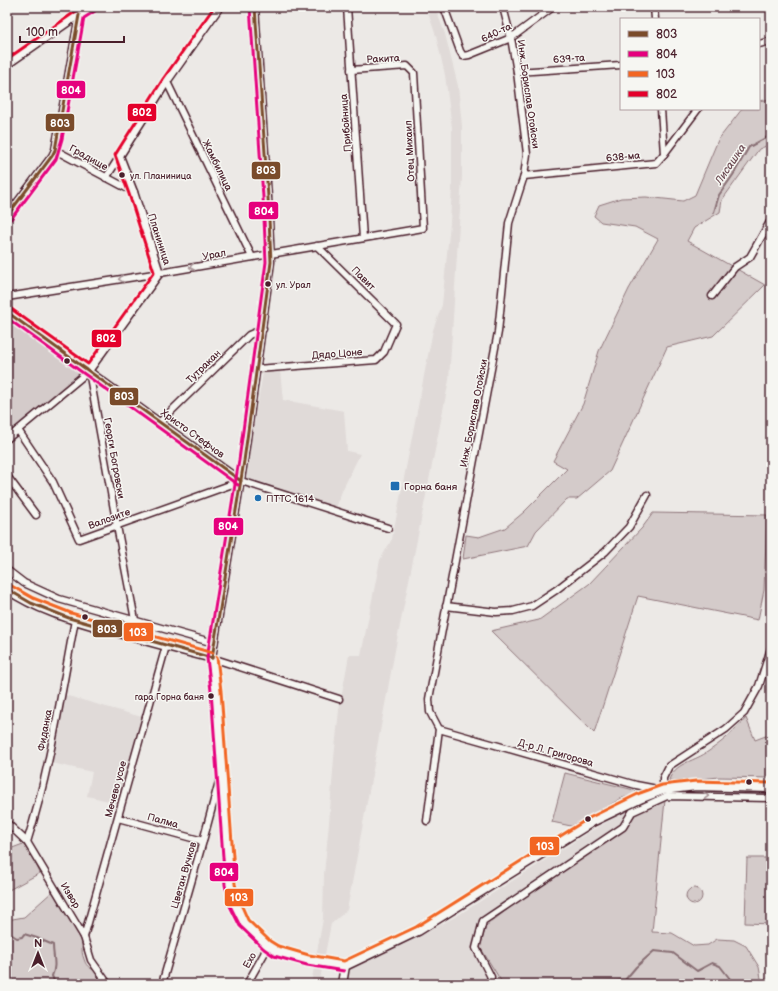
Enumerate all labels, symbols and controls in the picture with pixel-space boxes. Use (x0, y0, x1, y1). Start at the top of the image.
scale bar (20, 18, 124, 44)
legend (620, 18, 760, 110)
street label: 640-та (479, 20, 514, 45)
text: 100 m (26, 25, 58, 40)
text: 803 (656, 27, 677, 42)
street label: Инж. Борислав Огойски (514, 39, 542, 149)
text: 804 (656, 47, 678, 62)
street label: Ракита (366, 52, 400, 66)
street label: 639-та (553, 52, 586, 66)
text: 103 (656, 67, 675, 82)
line badge: 804 (56, 80, 86, 99)
text: 804 (61, 84, 81, 97)
text: 802 (656, 87, 677, 102)
street label: Прибойница (338, 93, 354, 152)
line badge: 802 (127, 103, 157, 122)
text: 802 (132, 106, 152, 119)
line badge: 803 (45, 113, 75, 132)
text: 803 (50, 117, 71, 130)
street label: Отец Михаил (402, 120, 418, 182)
street label: Жамбилица (200, 138, 235, 193)
water label: Лисашка (712, 141, 749, 188)
street label: Градище (67, 142, 110, 174)
street label: 638-ма (606, 150, 641, 164)
line badge: 803 (251, 161, 281, 180)
text: 803 (256, 164, 277, 177)
marker: ул. Планиница (117, 170, 127, 180)
place label: ул. Планиница (130, 171, 192, 182)
line badge: 804 (248, 201, 279, 220)
text: 804 (254, 205, 274, 218)
street label: Планиница (145, 212, 173, 267)
street label: Урал (201, 247, 227, 263)
one-way arrow (189, 263, 195, 271)
street label: Павит (349, 264, 378, 293)
one-way arrow (118, 274, 124, 283)
marker: ул. Урал (263, 279, 273, 289)
place label: ул. Урал (276, 280, 311, 291)
line badge: 802 (91, 329, 122, 348)
text: 802 (96, 332, 116, 345)
street label: Дядо Цоне (311, 346, 363, 362)
street label: Тутракан (184, 347, 223, 386)
unlabelled marker (62, 356, 72, 366)
street label: Инж. Борислав Огойски (458, 358, 490, 468)
line badge: 803 (109, 387, 139, 406)
text: 803 (114, 390, 135, 403)
street label: Христо Стефчов (158, 407, 227, 461)
street label: Георги Богровски (101, 417, 127, 500)
marker: Горна баня (389, 480, 401, 492)
place label: Горна баня (404, 481, 458, 493)
marker: ПТТС 1614 (253, 493, 263, 503)
place label: ПТТС 1614 (266, 493, 314, 505)
street label: Валозите (87, 506, 132, 532)
line badge: 804 (213, 517, 244, 536)
text: 804 (218, 520, 238, 533)
unlabelled marker (80, 612, 90, 622)
line badge: 803 (92, 619, 123, 638)
line badge: 103 (123, 622, 154, 642)
text: 803 (97, 623, 118, 636)
text: 103 (129, 626, 148, 639)
marker: гара Горна баня (206, 691, 216, 701)
place label: гара Горна баня (135, 692, 204, 703)
street label: Фиданка (35, 708, 55, 752)
street label: Д-р Л. Григорова (517, 736, 595, 769)
street label: Мечево усое (103, 759, 129, 819)
unlabelled marker (744, 777, 754, 787)
one-way arrow (703, 792, 709, 801)
street label: Палма (146, 811, 180, 831)
unlabelled marker (583, 814, 593, 824)
line badge: 103 (529, 836, 560, 856)
street label: Цветан Вучков (169, 840, 199, 910)
text: 103 (536, 840, 555, 853)
line badge: 804 (209, 862, 239, 882)
text: 804 (214, 866, 234, 879)
street label: Извор (58, 880, 83, 911)
line badge: 103 (224, 888, 254, 907)
text: 103 (230, 891, 249, 904)
north arrow (18, 933, 58, 973)
text: N (34, 937, 42, 950)
street label: Ехо (241, 951, 259, 970)

